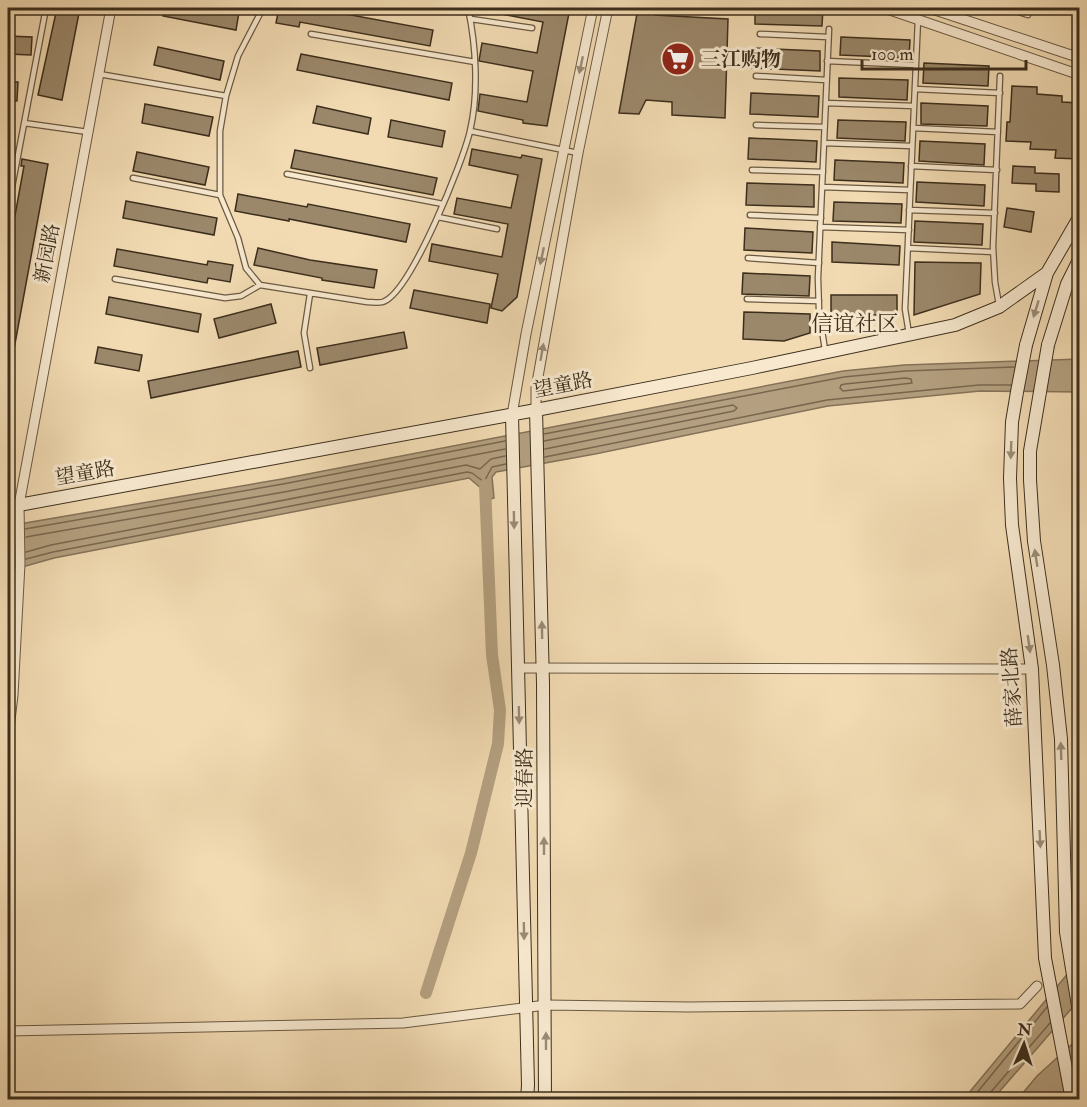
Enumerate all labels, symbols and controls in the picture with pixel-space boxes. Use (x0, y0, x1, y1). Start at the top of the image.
scale bar (862, 33, 1026, 71)
supermarket icon: 三江购物 (660, 41, 696, 77)
text: 100 m (871, 43, 914, 66)
place label: 三江购物 (701, 47, 781, 72)
one-way arrow (576, 56, 585, 75)
street label: 新园路 (29, 221, 65, 285)
one-way arrow (537, 247, 546, 266)
one-way arrow (1031, 300, 1040, 318)
district label: 信谊社区 (811, 310, 899, 338)
one-way arrow (538, 343, 547, 362)
street label: 望童路 (531, 367, 595, 403)
one-way arrow (1006, 441, 1016, 460)
street label: 望童路 (53, 455, 117, 491)
one-way arrow (510, 511, 519, 530)
one-way arrow (1032, 548, 1041, 567)
one-way arrow (537, 621, 546, 640)
one-way arrow (1024, 635, 1034, 654)
street label: 薛家北路 (997, 646, 1027, 728)
one-way arrow (514, 705, 524, 724)
one-way arrow (1056, 742, 1066, 761)
street label: 迎春路 (512, 748, 537, 808)
one-way arrow (1035, 829, 1045, 848)
one-way arrow (539, 837, 549, 856)
one-way arrow (520, 921, 529, 940)
north arrow (994, 1014, 1054, 1074)
text: N (1016, 1020, 1033, 1040)
one-way arrow (541, 1032, 551, 1051)

